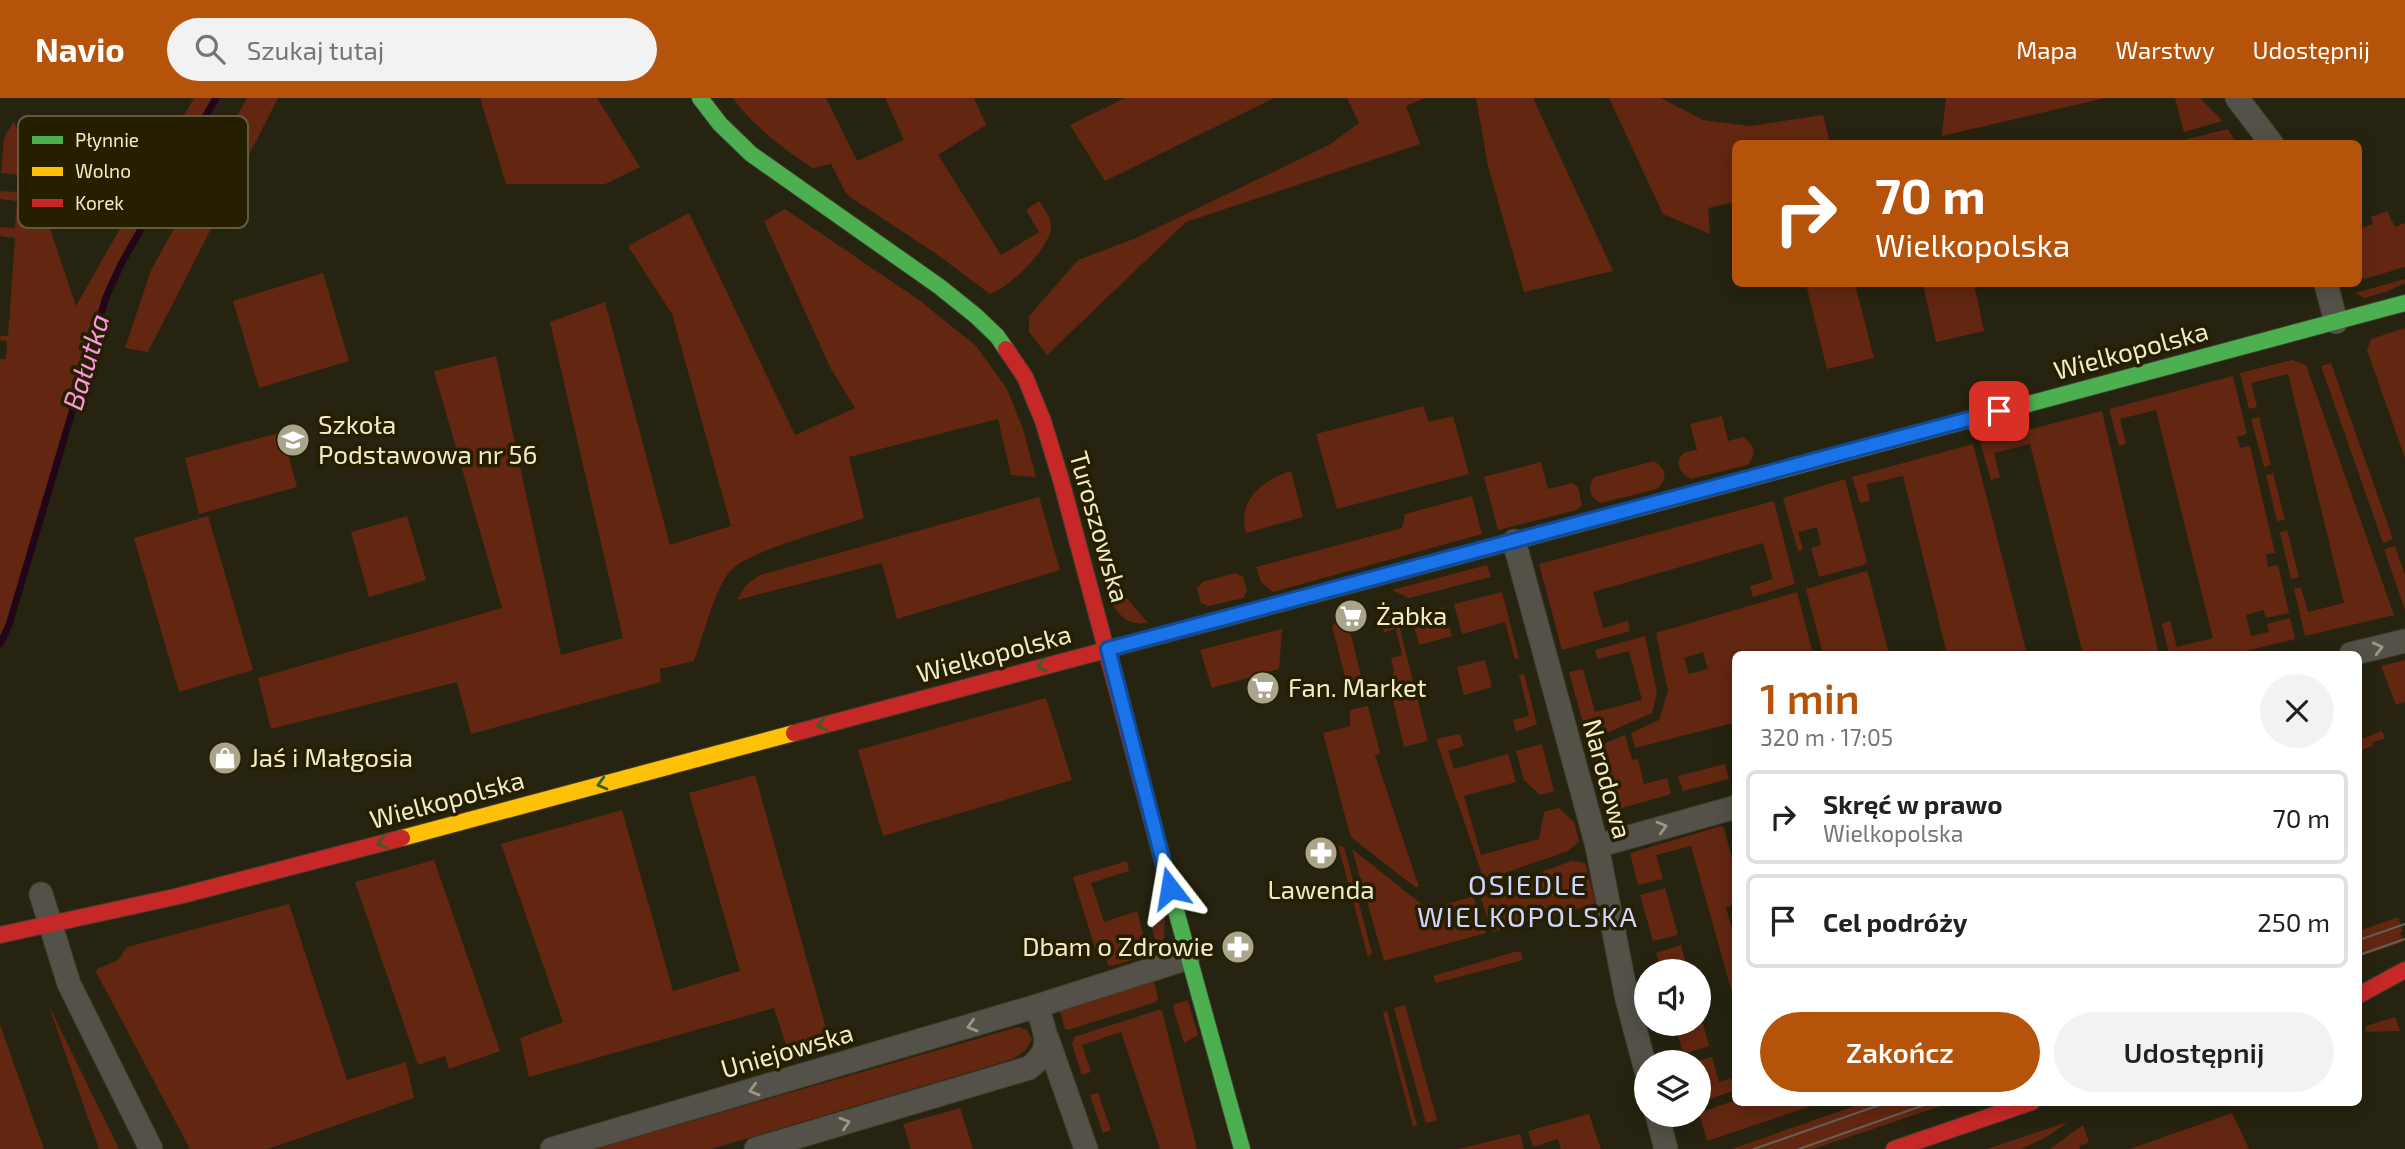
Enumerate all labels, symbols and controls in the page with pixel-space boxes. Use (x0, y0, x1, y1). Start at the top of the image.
search box (167, 18, 657, 81)
text: Navio (35, 29, 125, 69)
icon: search (191, 30, 229, 68)
text: Szukaj tutaj (247, 34, 384, 65)
text: Mapa (2016, 35, 2078, 64)
text: Warstwy (2116, 35, 2215, 64)
text: Udostępnij (2253, 35, 2370, 64)
legend (18, 116, 248, 228)
text: Płynnie (75, 128, 139, 151)
text: Wolno (75, 159, 131, 182)
text: 70 m (1875, 165, 1986, 224)
icon: right (1760, 168, 1851, 259)
text: Korek (75, 191, 124, 214)
text: Wielkopolska (1875, 225, 2070, 263)
water label: Bałutka (54, 310, 116, 414)
street label: Wielkopolska (2050, 314, 2211, 385)
pin (1969, 381, 2029, 441)
icon: arrive (1980, 392, 2018, 430)
place label: Szkoła Podstawowa nr 56 (318, 408, 537, 469)
school or university icon: Szkoła Podstawowa nr 56 (274, 421, 312, 459)
street label: Turoszowska (1064, 447, 1137, 606)
supermarket icon: Żabka (1332, 597, 1370, 635)
place label: Żabka (1376, 599, 1447, 630)
street label: Wielkopolska (913, 617, 1074, 688)
one-way arrow (2372, 642, 2384, 656)
one-way arrow (1036, 658, 1048, 673)
supermarket icon: Fan. Market (1244, 669, 1282, 707)
place label: Fan. Market (1288, 671, 1427, 702)
text: 1 min (1760, 672, 1860, 722)
button: close (2260, 674, 2334, 748)
street label: Narodowa (1578, 715, 1639, 842)
one-way arrow (816, 717, 828, 731)
text: 320 m · 17:05 (1760, 723, 1893, 751)
shop icon: Jaś i Małgosia (206, 739, 244, 777)
place label: Jaś i Małgosia (250, 741, 413, 772)
street label: Wielkopolska (366, 763, 527, 834)
one-way arrow (596, 776, 608, 790)
text: Skręć w prawo (1823, 788, 2003, 819)
icon: right (1764, 798, 1802, 836)
text: 70 m (2272, 802, 2330, 833)
text: Wielkopolska (1823, 819, 1963, 847)
one-way arrow (1656, 821, 1668, 835)
pharmacy icon: Lawenda (1302, 834, 1340, 872)
one-way arrow (376, 835, 388, 849)
position arrow (1133, 851, 1207, 925)
district label: OSIEDLE WIELKOPOLSKA (1417, 867, 1639, 933)
place label: Lawenda (1267, 873, 1375, 904)
icon: arrive (1764, 902, 1802, 940)
text: Cel podróży (1823, 906, 1968, 937)
text: 250 m (2257, 906, 2330, 937)
pharmacy icon: Dbam o Zdrowie (1219, 928, 1257, 966)
place label: Dbam o Zdrowie (1022, 930, 1214, 961)
map controls (1634, 959, 1711, 1127)
button: sound (1634, 959, 1711, 1036)
button: Zakończ (1760, 1012, 2040, 1092)
button: Udostępnij (2054, 1012, 2334, 1092)
street label: Uniejowska (717, 1016, 856, 1083)
one-way arrow (966, 1017, 978, 1032)
button: layers (1634, 1050, 1711, 1127)
one-way arrow (748, 1081, 760, 1096)
one-way arrow (839, 1116, 851, 1131)

